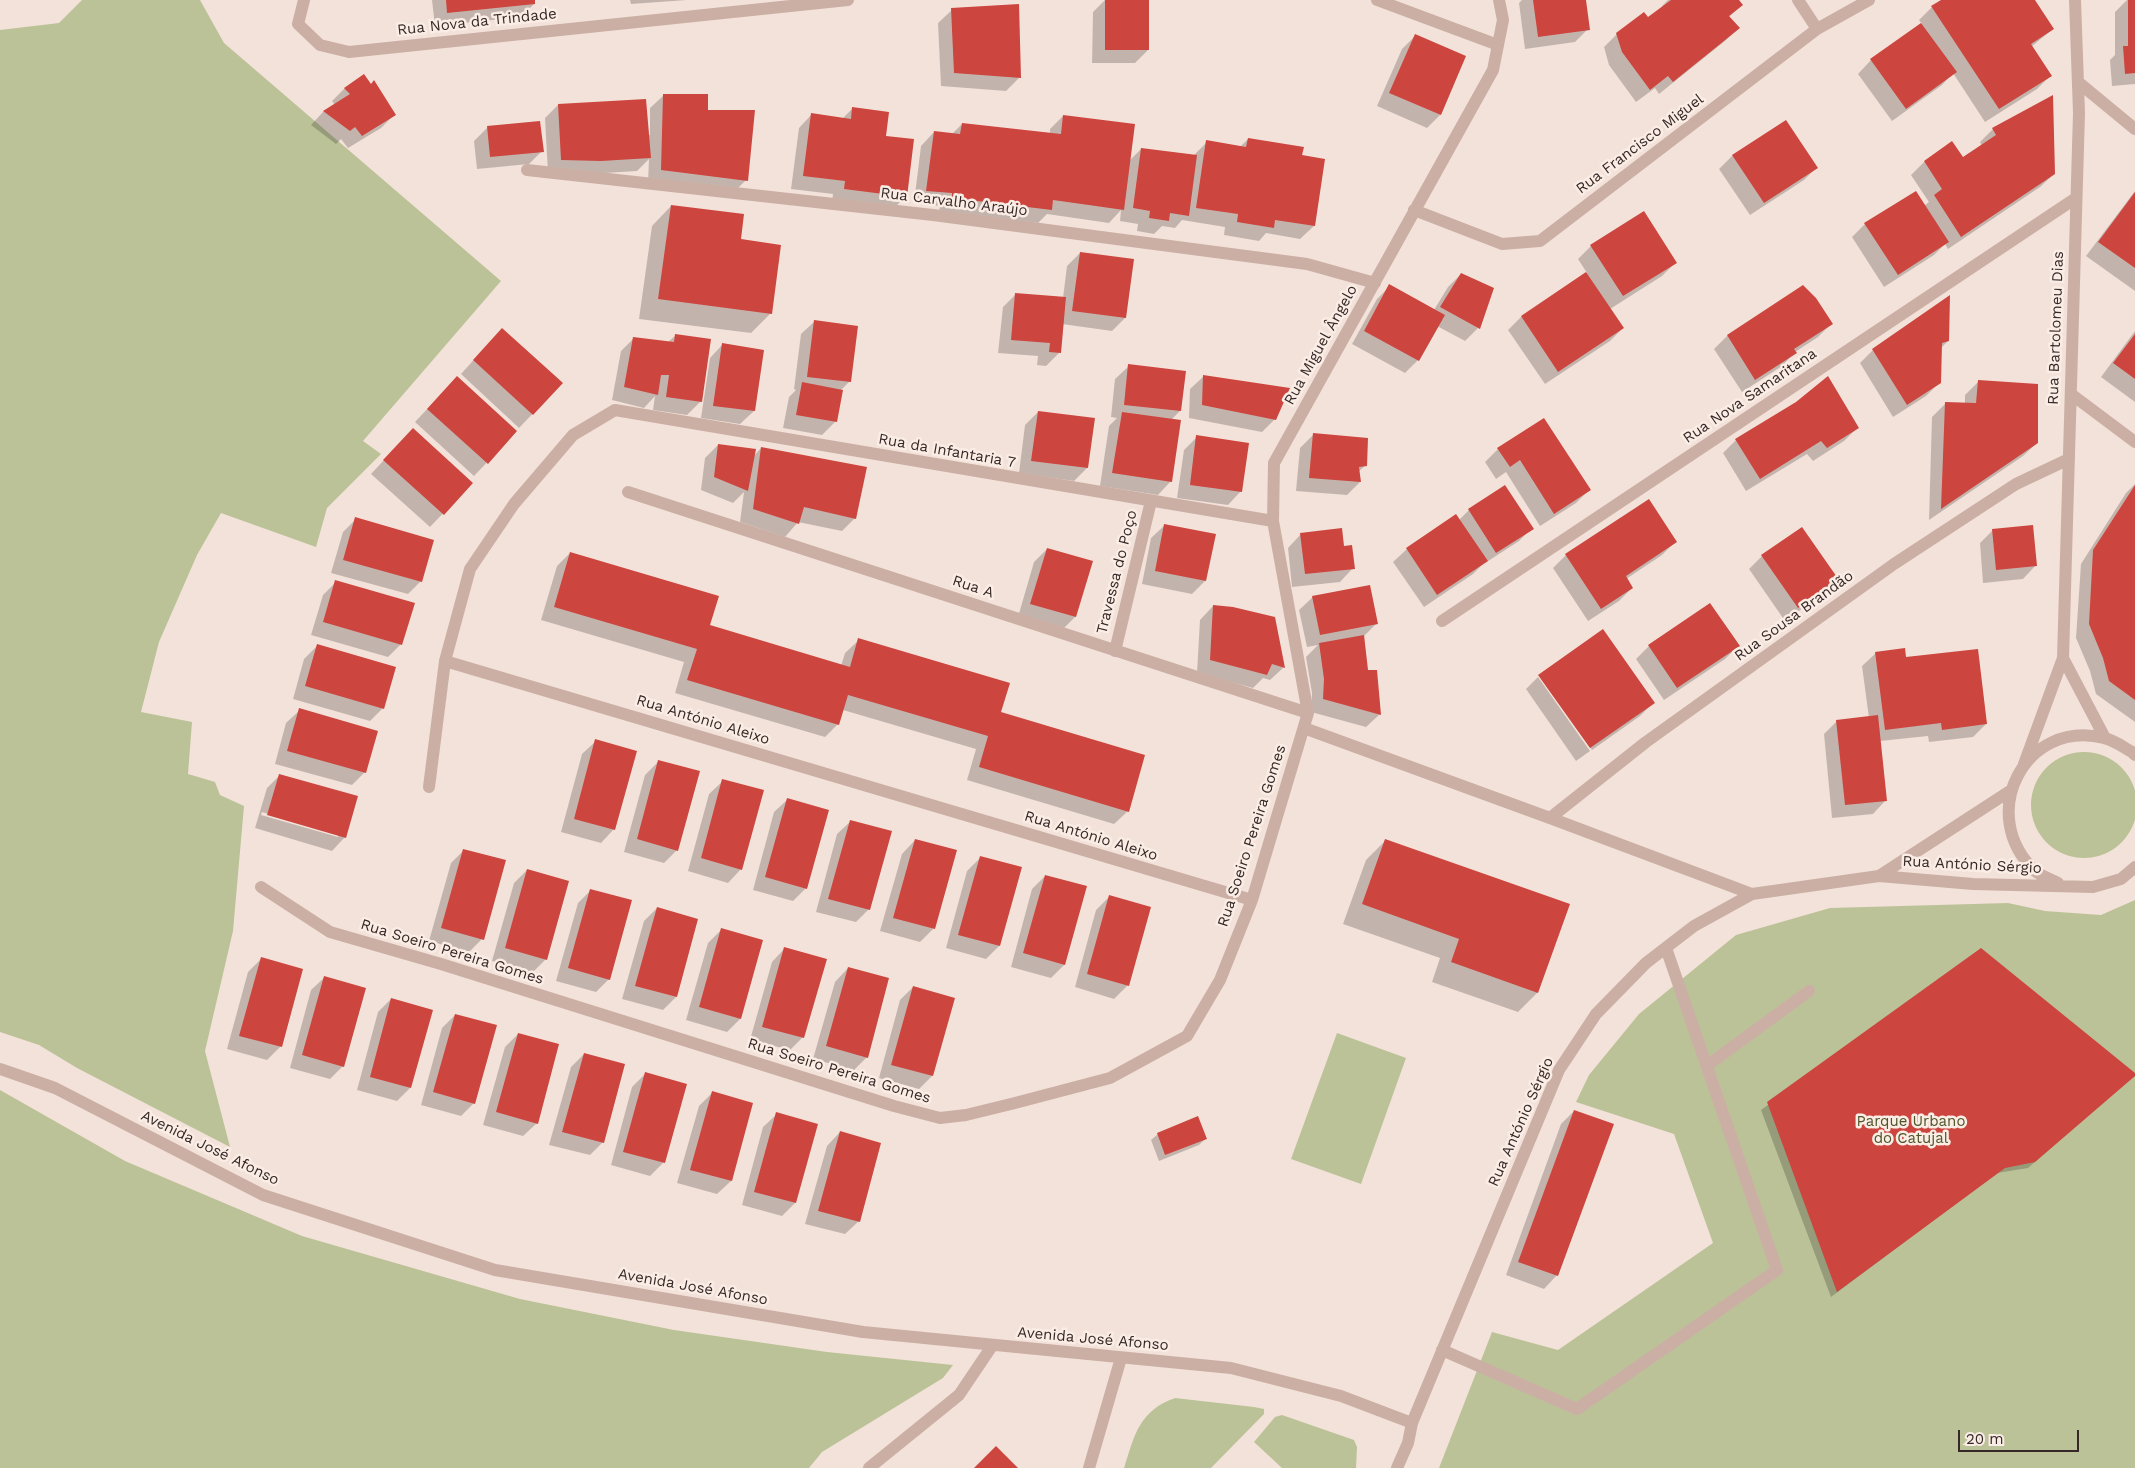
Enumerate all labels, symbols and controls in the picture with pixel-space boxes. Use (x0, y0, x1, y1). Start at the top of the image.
street label: Rua Nova da Trindade (396, 5, 558, 39)
street label: Rua Francisco Miguel (1573, 90, 1707, 198)
street label: Rua Carvalho Araújo (879, 184, 1029, 220)
street label: Rua Bartolomeu Dias (2044, 251, 2068, 405)
street label: Rua Miguel Ângelo (1281, 282, 1361, 408)
street label: Rua Nova Samaritana (1680, 345, 1820, 447)
street label: Rua da Infantaria 7 (877, 430, 1017, 472)
street label: Travessa do Poço (1093, 508, 1141, 636)
street label: Rua Sousa Brandão (1731, 567, 1857, 665)
street label: Rua A (950, 572, 996, 602)
street label: Rua António Aleixo (634, 691, 772, 749)
street label: Rua Soeiro Pereira Gomes (1214, 743, 1290, 929)
street label: Rua António Aleixo (1022, 807, 1160, 865)
street label: Rua António Sérgio (1902, 852, 2042, 878)
street label: Rua Soeiro Pereira Gomes (358, 916, 546, 988)
street label: Rua Soeiro Pereira Gomes (745, 1035, 933, 1107)
street label: Rua António Sérgio (1484, 1055, 1558, 1189)
street label: Avenida José Afonso (138, 1107, 282, 1189)
park label: Parque Urbano do Catujal (1857, 1113, 1965, 1148)
street label: Avenida José Afonso (617, 1265, 769, 1309)
street label: Avenida José Afonso (1017, 1323, 1169, 1355)
scale bar (1960, 1420, 2081, 1452)
text: 20 m (1966, 1430, 2004, 1448)

